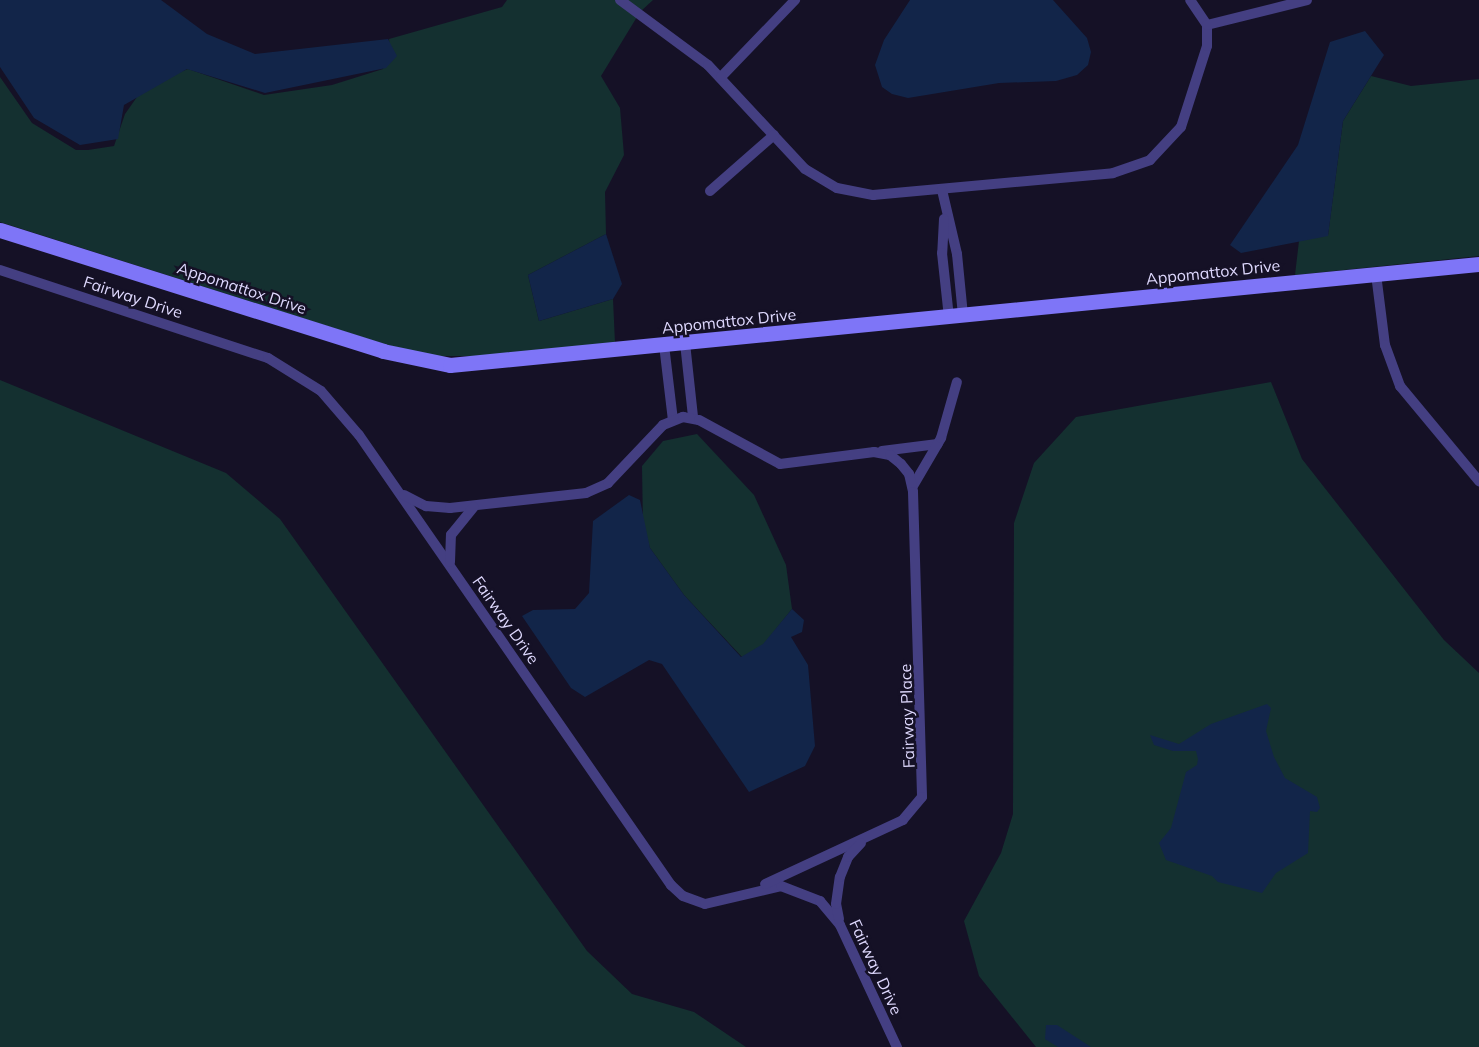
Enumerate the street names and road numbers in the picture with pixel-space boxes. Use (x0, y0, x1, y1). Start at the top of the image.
street label: Appomattox Drive (1145, 255, 1281, 289)
street label: Appomattox Drive (175, 258, 309, 318)
street label: Fairway Drive (81, 272, 185, 322)
street label: Appomattox Drive (661, 304, 797, 338)
street label: Fairway Drive (469, 572, 543, 668)
street label: Fairway Place (896, 663, 918, 769)
street label: Fairway Drive (846, 916, 906, 1018)

